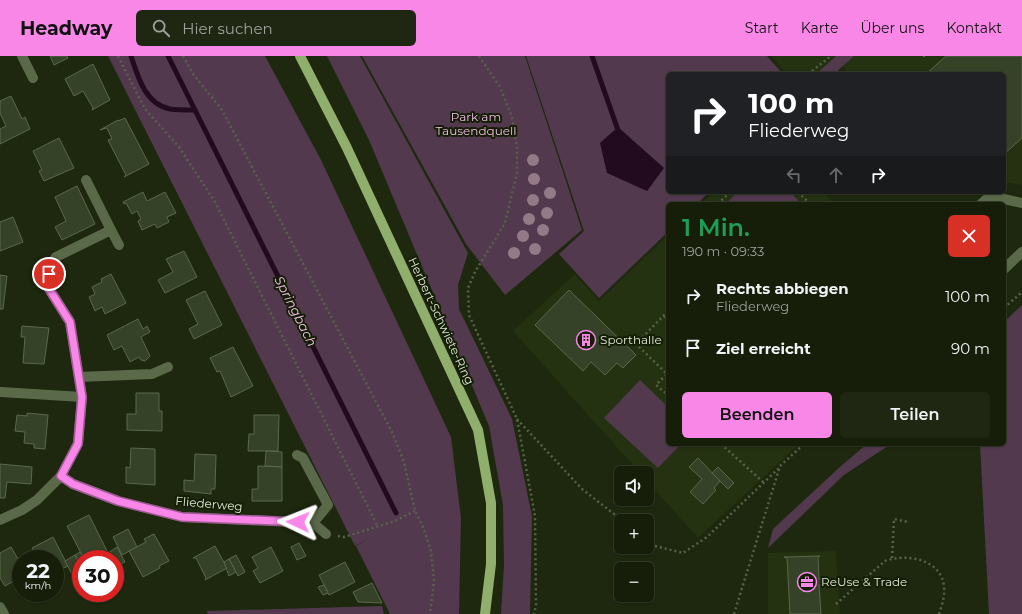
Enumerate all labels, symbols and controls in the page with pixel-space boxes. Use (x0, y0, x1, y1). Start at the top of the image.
search box (136, 10, 416, 46)
text: Headway (20, 17, 112, 40)
icon: search (150, 17, 172, 39)
text: Hier suchen (182, 19, 273, 38)
text: Start (745, 19, 779, 37)
text: Karte (801, 19, 838, 37)
text: Über uns (860, 19, 924, 37)
text: Kontakt (946, 19, 1002, 37)
text: 100 m (748, 86, 834, 120)
icon: right (682, 88, 734, 140)
park label: Park am Tausendquell (436, 109, 516, 138)
text: Fliederweg (748, 120, 849, 142)
icon: left (783, 164, 805, 186)
icon: ahead (825, 164, 847, 186)
icon: right (867, 164, 889, 186)
text: 1 Min. (682, 213, 750, 242)
button: close (948, 215, 990, 257)
text: 190 m · 09:33 (682, 243, 764, 259)
street label: Herbert-Schwiete-Ring (405, 255, 478, 387)
pin (32, 257, 66, 291)
icon: arrive (38, 263, 60, 285)
water label: Springbach (271, 273, 321, 349)
text: Rechts abbiegen (716, 279, 849, 298)
icon: right (682, 285, 704, 307)
text: 100 m (945, 287, 990, 306)
text: Fliederweg (716, 298, 789, 314)
building icon: Sporthalle (575, 329, 597, 351)
place label: Sporthalle (600, 332, 662, 347)
icon: arrive (682, 337, 704, 359)
text: Ziel erreicht (716, 339, 811, 358)
text: 90 m (951, 339, 990, 358)
button: Beenden (682, 392, 832, 438)
button: Teilen (840, 392, 990, 438)
map controls (614, 466, 654, 602)
button: sound (614, 466, 654, 506)
street label: Fliederweg (175, 493, 243, 514)
position arrow (277, 501, 319, 543)
button: + (614, 514, 654, 554)
speed limit sign: 30 (72, 550, 124, 602)
text: 22 (26, 559, 50, 583)
button: − (614, 562, 654, 602)
office icon: ReUse & Trade (796, 571, 818, 593)
place label: ReUse & Trade (821, 574, 907, 589)
text: km/h (25, 579, 51, 592)

